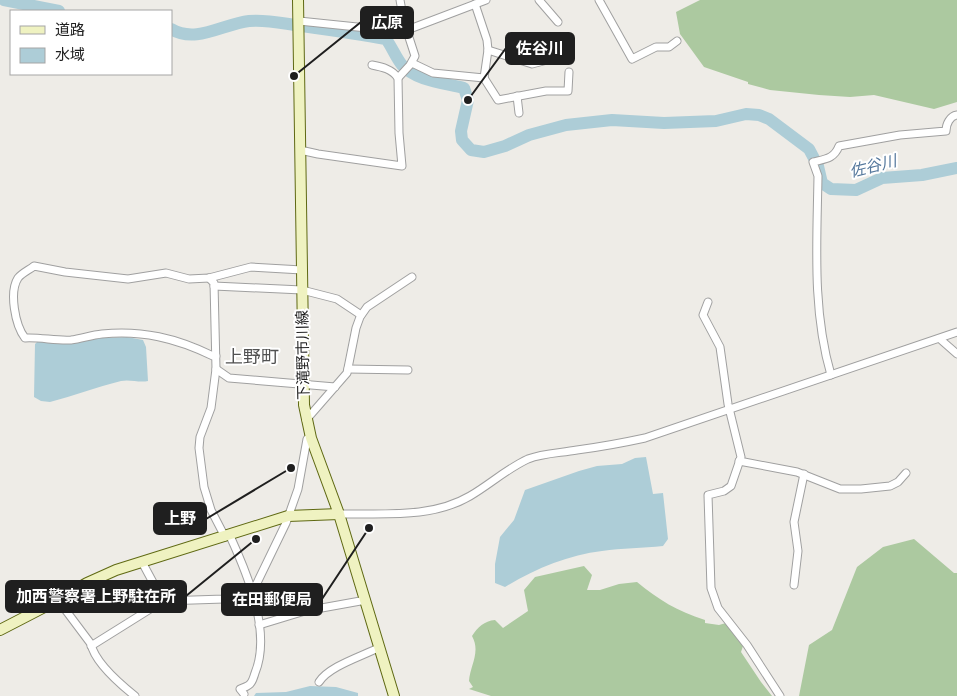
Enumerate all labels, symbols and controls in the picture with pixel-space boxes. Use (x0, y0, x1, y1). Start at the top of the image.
callout: 広原 (361, 7, 413, 38)
legend (10, 10, 172, 75)
text: 広原 (371, 13, 403, 32)
text: 道路 (55, 21, 85, 39)
callout: 佐谷川 (506, 33, 574, 64)
text: 佐谷川 (515, 39, 564, 58)
text: 水域 (55, 46, 85, 64)
water label: 佐谷川 (847, 150, 901, 181)
street label: 下滝野市川線 (293, 310, 313, 400)
district label: 上野町 (225, 346, 279, 367)
callout: 上野 (154, 503, 206, 534)
text: 上野 (164, 509, 196, 528)
callout: 加西警察署上野駐在所 (6, 581, 186, 612)
callout: 在田郵便局 (222, 584, 322, 615)
text: 加西警察署上野駐在所 (16, 587, 176, 606)
text: 在田郵便局 (232, 590, 312, 609)

